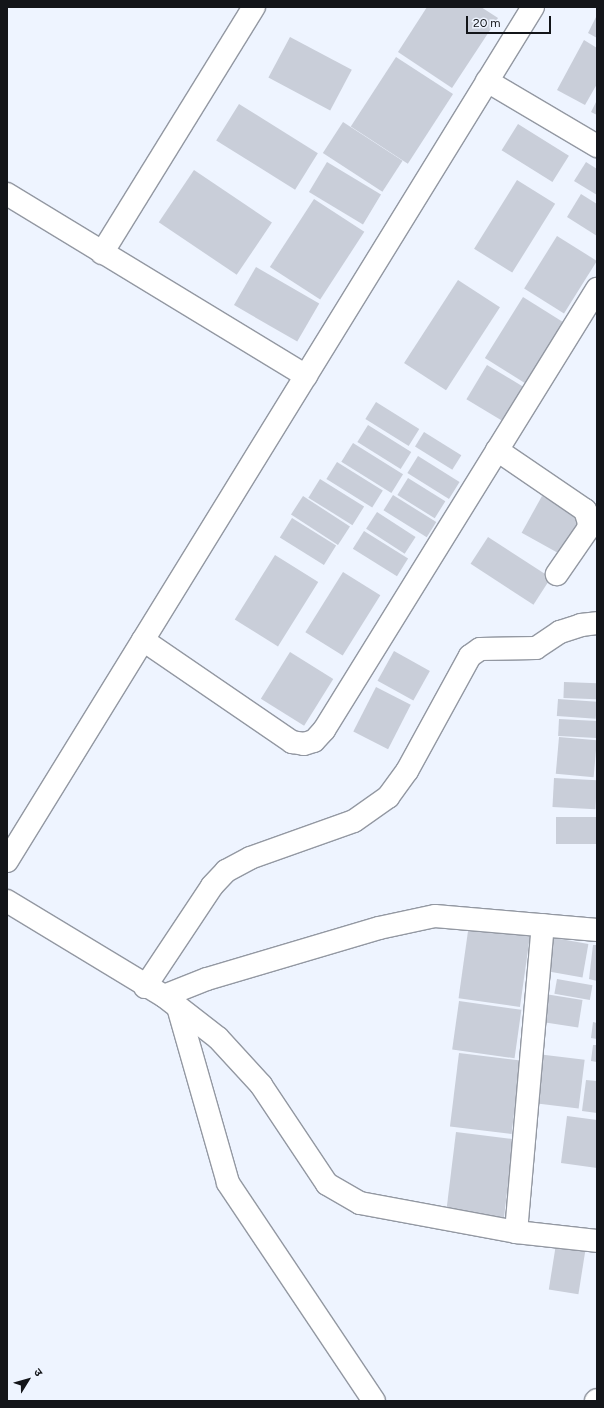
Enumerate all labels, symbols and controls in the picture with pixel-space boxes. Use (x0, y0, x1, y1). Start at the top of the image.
scale bar (468, 8, 553, 34)
text: 20 m (473, 16, 501, 30)
north arrow (8, 1360, 48, 1400)
text: उ (31, 1366, 45, 1379)

